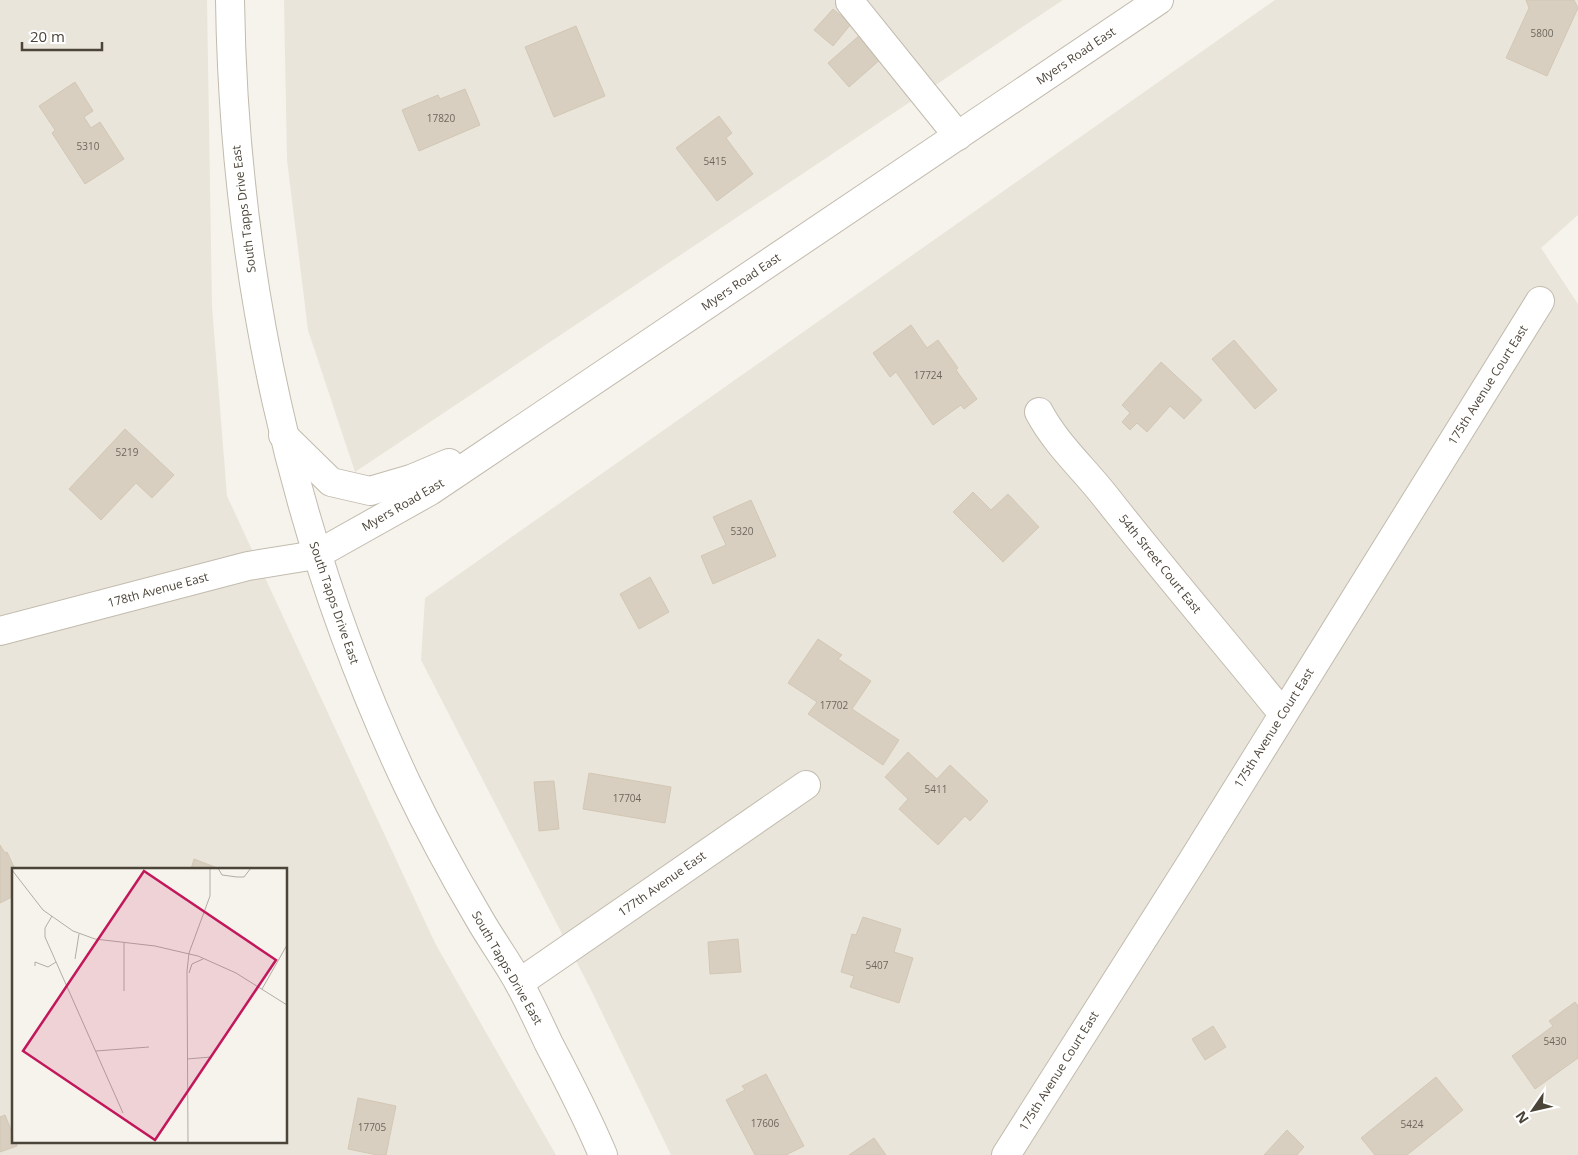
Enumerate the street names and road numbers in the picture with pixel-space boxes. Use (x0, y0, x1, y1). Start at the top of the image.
street label: Myers Road East (1033, 23, 1119, 88)
street label: South Tapps Drive East (227, 144, 260, 274)
street label: Myers Road East (698, 249, 784, 314)
street label: 175th Avenue Court East (1444, 322, 1531, 448)
street label: Myers Road East (359, 474, 447, 535)
street label: 54th Street Court East (1115, 511, 1206, 617)
street label: South Tapps Drive East (306, 539, 363, 666)
street label: 178th Avenue East (106, 568, 210, 611)
street label: 175th Avenue Court East (1230, 665, 1317, 791)
street label: 177th Avenue East (614, 847, 709, 920)
street label: South Tapps Drive East (468, 908, 547, 1028)
street label: 175th Avenue Court East (1015, 1008, 1102, 1134)

